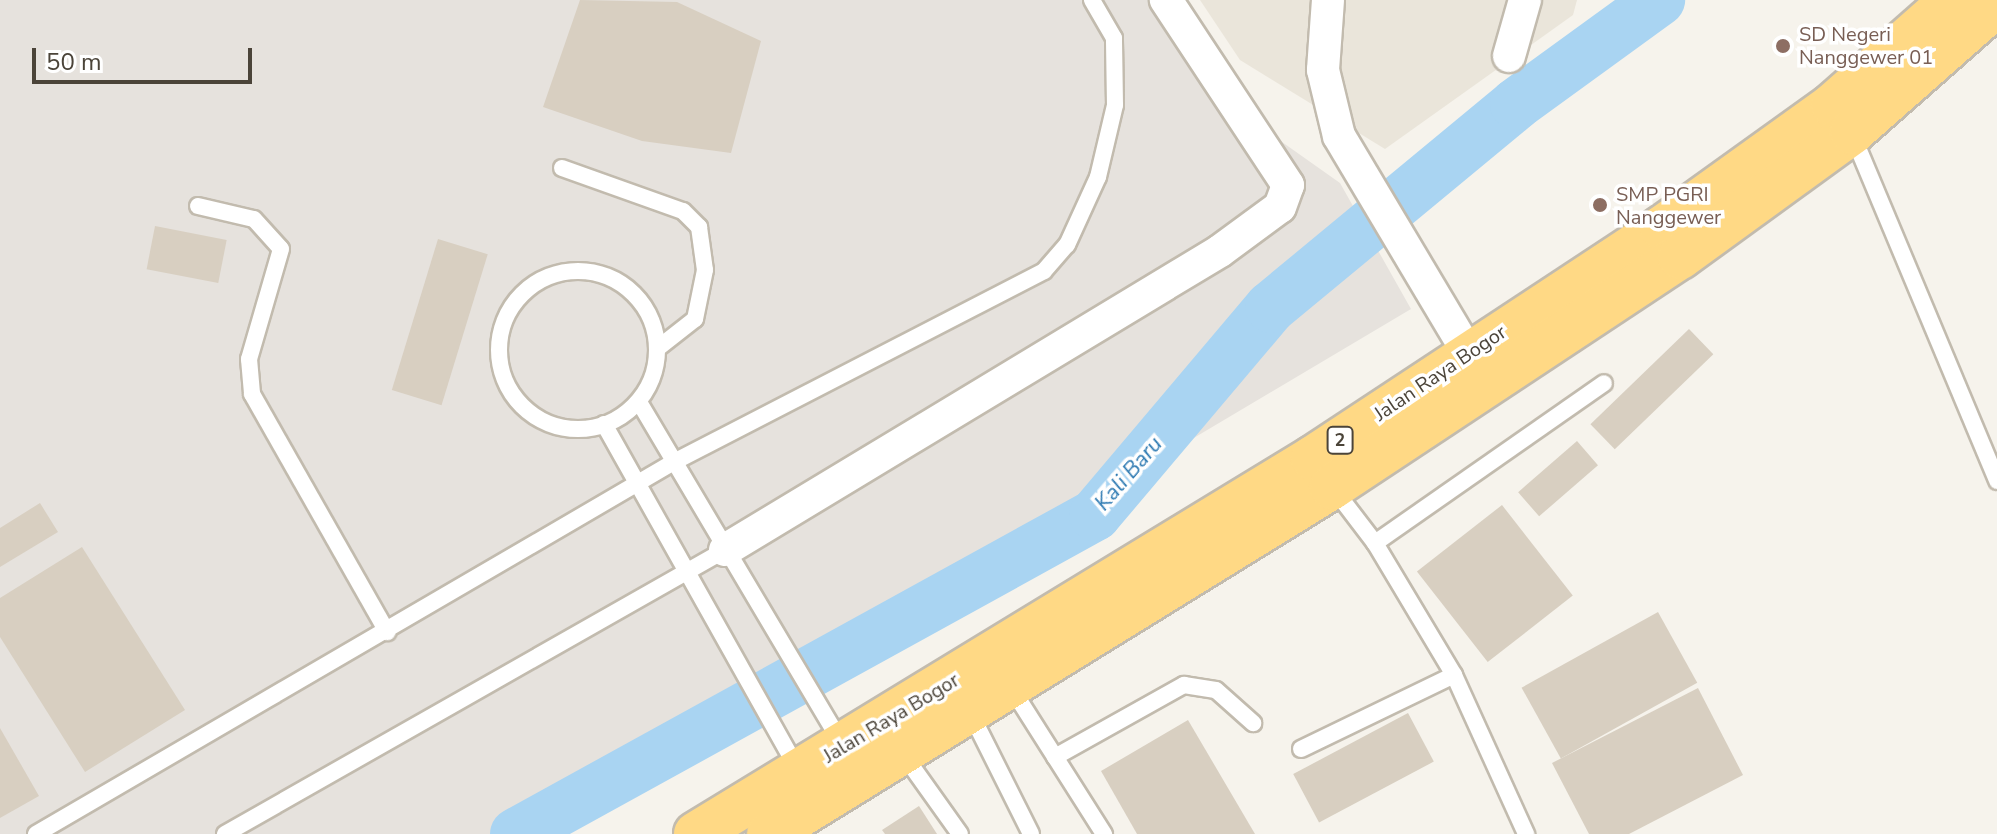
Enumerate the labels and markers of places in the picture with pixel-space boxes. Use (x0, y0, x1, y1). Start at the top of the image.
place label: SD Negeri Nanggewer 01 (1799, 22, 1933, 69)
marker: SD Negeri Nanggewer 01 (1774, 37, 1792, 55)
place label: SMP PGRI Nanggewer (1616, 182, 1721, 229)
marker: SMP PGRI Nanggewer (1591, 196, 1609, 214)

